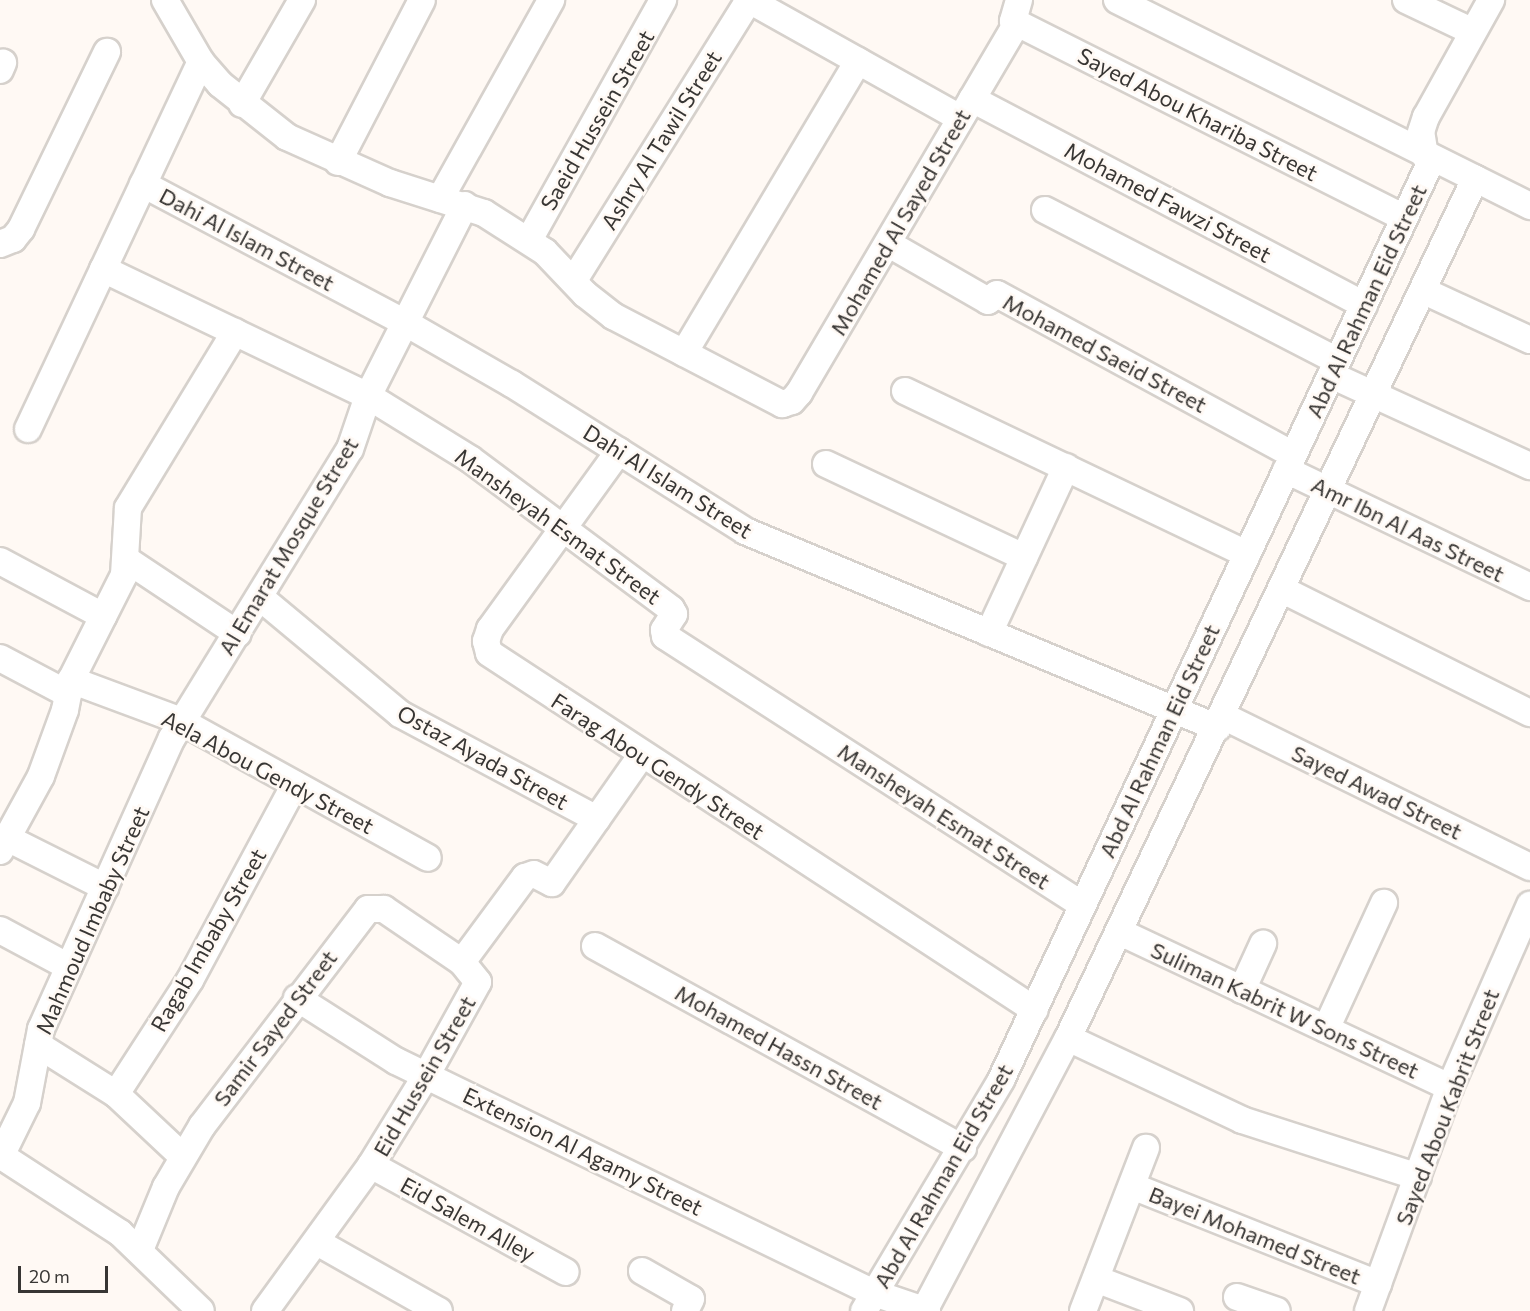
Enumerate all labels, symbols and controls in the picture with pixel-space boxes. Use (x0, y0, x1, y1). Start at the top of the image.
street label: Saeid Hussein Street (535, 25, 659, 215)
street label: Sayed Abou Khariba Street (1074, 42, 1322, 186)
street label: Ashry Al Tawil Street (595, 46, 727, 234)
street label: Mohamed Al Sayed Street (824, 104, 976, 340)
street label: Mohamed Fawzi Street (1060, 136, 1276, 268)
street label: Abd Al Rahman Eid Street (1300, 180, 1432, 422)
street label: Dahi Al Islam Street (155, 182, 339, 296)
street label: Mohamed Saeid Street (999, 288, 1211, 418)
street label: Dahi Al Islam Street (579, 418, 757, 544)
street label: Al Emarat Mosque Street (213, 432, 363, 660)
street label: Mansheyah Esmat Street (450, 443, 666, 609)
street label: Amr Ibn Al Aas Street (1307, 471, 1509, 587)
street label: Abd Al Rahman Eid Street (1093, 620, 1225, 862)
street label: Farag Abou Gendy Street (547, 687, 769, 845)
street label: Ostaz Ayada Street (393, 699, 573, 815)
street label: Aela Abou Gendy Street (158, 705, 378, 839)
street label: Mansheyah Esmat Street (833, 738, 1055, 894)
street label: Sayed Awad Street (1288, 739, 1466, 845)
street label: Mahmoud Imbaby Street (30, 802, 154, 1038)
street label: Ragab Imbaby Street (145, 844, 271, 1036)
street label: Suliman Kabrit W Sons Street (1147, 936, 1423, 1084)
street label: Samir Sayed Street (208, 945, 342, 1111)
street label: Mohamed Hassn Street (671, 979, 887, 1115)
street label: Sayed Abou Kabrit Street (1390, 985, 1504, 1229)
street label: Eid Hussein Street (367, 991, 481, 1161)
street label: Abd Al Rahman Eid Street (868, 1059, 1018, 1293)
street label: Extension Al Agamy Street (459, 1081, 707, 1221)
street label: Eid Salem Alley (396, 1171, 540, 1267)
street label: Bayei Mohamed Street (1145, 1180, 1365, 1290)
scale bar (21, 1254, 111, 1292)
text: 20 m (29, 1265, 70, 1287)

